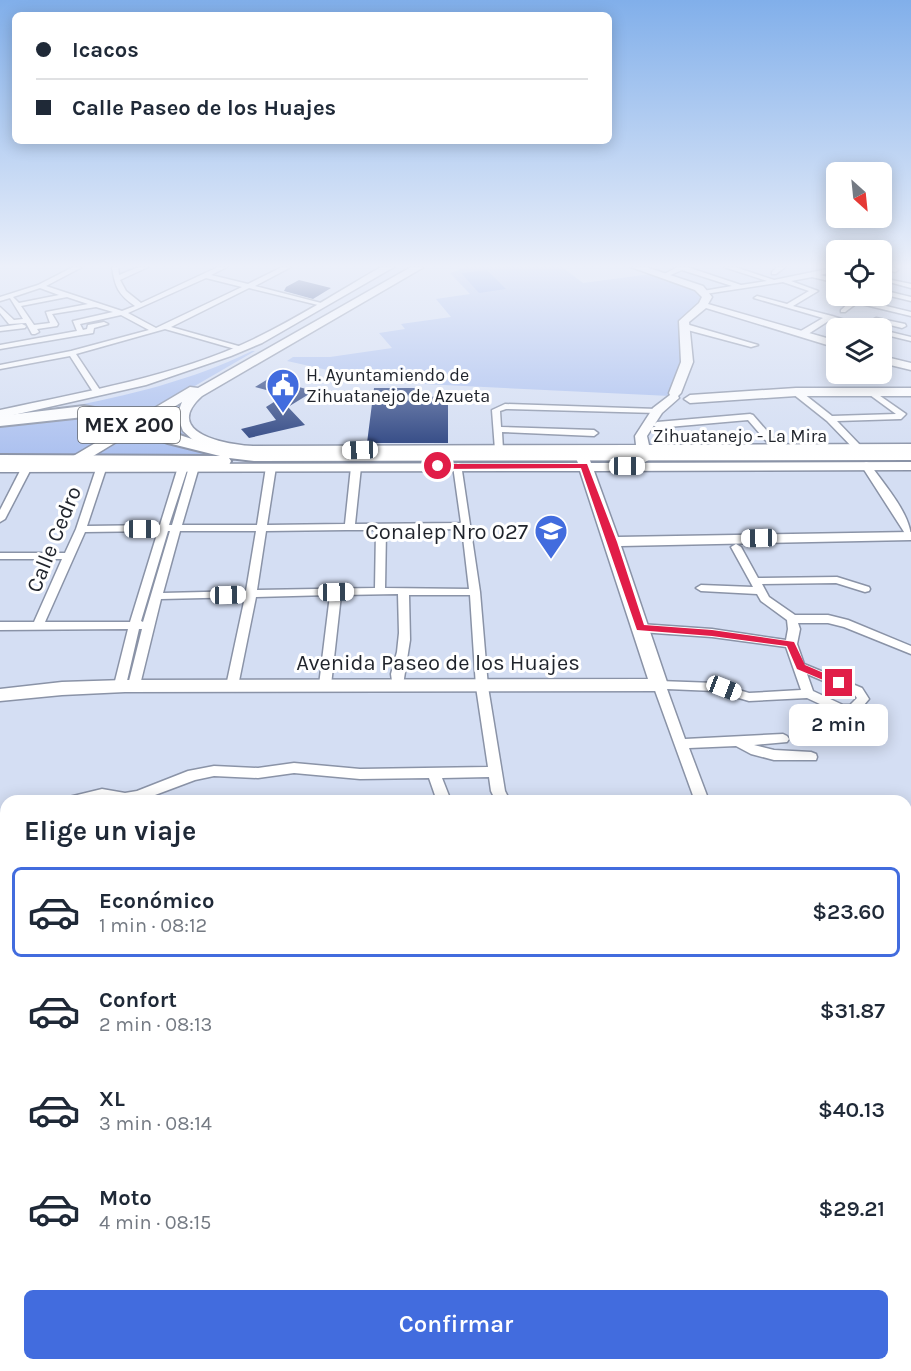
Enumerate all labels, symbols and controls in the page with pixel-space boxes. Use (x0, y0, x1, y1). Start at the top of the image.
text: Icacos (72, 37, 139, 63)
text: Calle Paseo de los Huajes (72, 95, 336, 121)
north arrow (826, 162, 892, 228)
map controls (826, 162, 892, 384)
button: locate (826, 240, 892, 306)
button: layers (826, 318, 892, 384)
place label: H. Ayuntamiendo de Zihuatanejo de Azueta (306, 364, 490, 407)
public building icon: H. Ayuntamiendo de Zihuatanejo de Azueta (265, 367, 301, 414)
road number: MEX 200 (78, 407, 180, 443)
street label: Zihuatanejo - La Mira (653, 425, 827, 447)
car (342, 440, 378, 460)
route start (424, 452, 451, 479)
car (609, 457, 645, 475)
street label: Calle Cedro (21, 482, 87, 596)
school or university icon: Conalep Nro 027 (533, 513, 569, 560)
place label: Conalep Nro 027 (365, 519, 528, 545)
car (124, 520, 160, 538)
car (741, 529, 777, 547)
car (318, 583, 354, 601)
car (210, 586, 246, 604)
street label: Avenida Paseo de los Huajes (296, 650, 580, 676)
route end (825, 669, 852, 696)
car (704, 673, 744, 703)
callout: 2 min (790, 704, 888, 746)
text: 2 min (811, 713, 866, 736)
text: Elige un viaje (24, 815, 196, 847)
icon: car (27, 885, 81, 939)
text: Económico (99, 888, 214, 914)
text: $23.60 (812, 899, 885, 925)
text: 1 min · 08:12 (99, 914, 207, 937)
icon: car (27, 984, 81, 1038)
text: Confort (99, 987, 177, 1013)
text: $31.87 (820, 998, 885, 1024)
text: 2 min · 08:13 (99, 1013, 212, 1036)
icon: car (27, 1083, 81, 1137)
text: XL (99, 1086, 125, 1112)
text: $40.13 (818, 1097, 885, 1123)
text: 3 min · 08:14 (99, 1112, 212, 1135)
icon: car (27, 1182, 81, 1236)
text: Moto (99, 1185, 152, 1211)
text: $29.21 (818, 1196, 885, 1222)
text: 4 min · 08:15 (99, 1211, 211, 1234)
button: Confirmar (24, 1290, 888, 1359)

